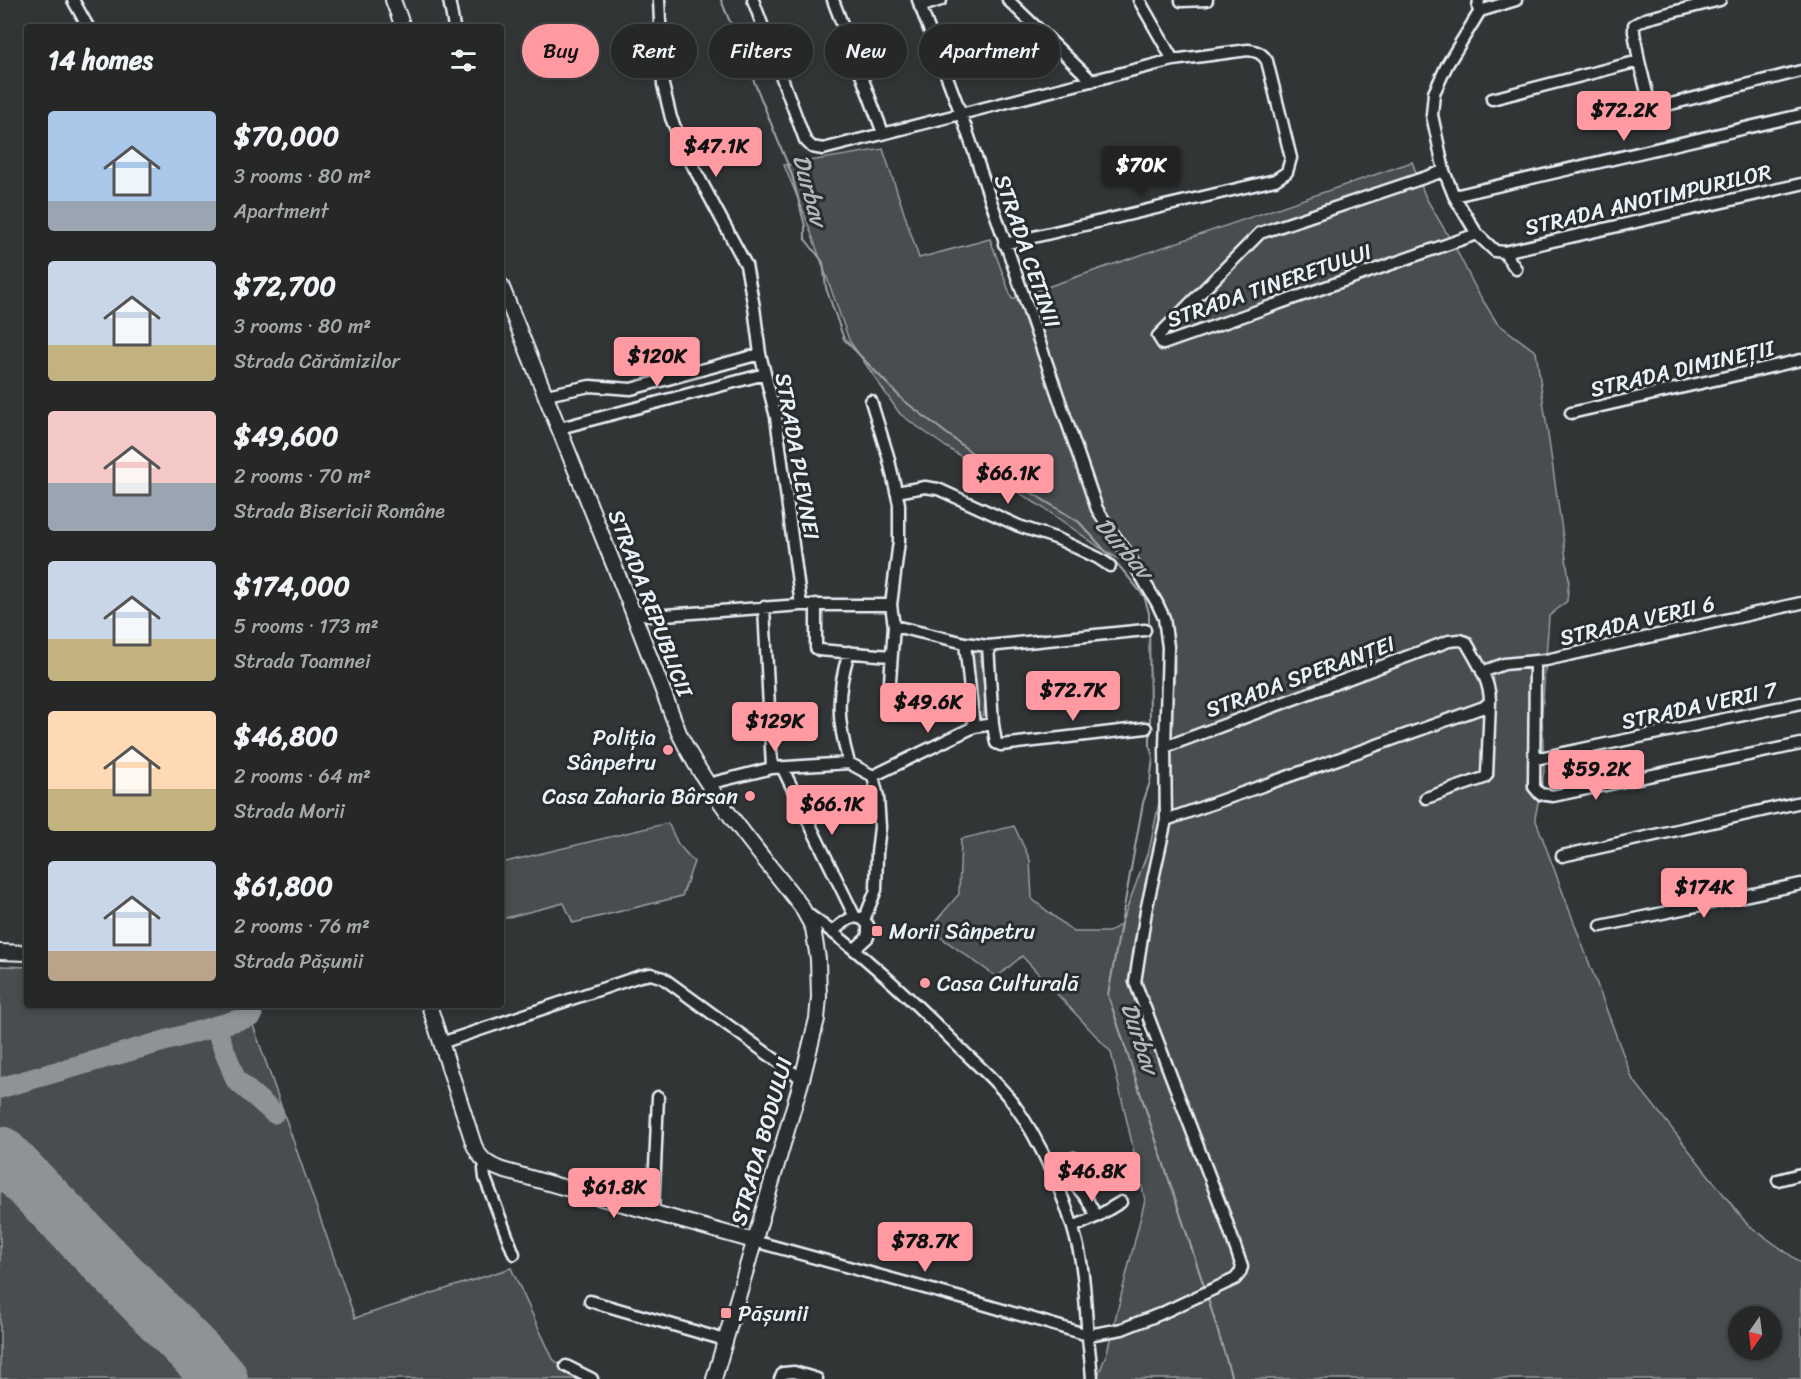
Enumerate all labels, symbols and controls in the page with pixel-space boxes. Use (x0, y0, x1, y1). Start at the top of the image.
chip: Buy (522, 24, 599, 78)
chip: Rent (611, 24, 697, 78)
chip: Filters (709, 24, 813, 78)
chip: New (825, 24, 907, 78)
chip: Apartment (919, 24, 1060, 78)
text: 14 homes (48, 37, 153, 83)
icon: filters (447, 44, 480, 77)
pin: $72.2K (1575, 91, 1673, 142)
text: $72.2K (1591, 93, 1657, 128)
text: $70,000 (234, 113, 339, 159)
pin: $47.1K (667, 127, 765, 178)
text: $47.1K (684, 129, 748, 164)
icon: home (96, 135, 168, 207)
pin: $70K (1105, 146, 1177, 197)
text: $70K (1116, 148, 1166, 183)
water label: Durbav (780, 149, 841, 234)
street label: STRADA ANOTIMPURILOR (1521, 152, 1775, 247)
text: 3 rooms · 80 m² (234, 159, 371, 194)
street label: STRADA CETINII (983, 169, 1072, 334)
text: Apartment (234, 194, 328, 229)
street label: STRADA TINERETULUI (1161, 232, 1377, 339)
text: $72,700 (234, 263, 336, 309)
icon: home (96, 285, 168, 357)
text: 3 rooms · 80 m² (234, 309, 371, 344)
street label: STRADA DIMINEȚII (1586, 328, 1779, 409)
pin: $120K (615, 337, 699, 388)
text: $120K (628, 339, 686, 374)
text: Strada Cărămizilor (234, 344, 400, 379)
street label: STRADA PLEVNEI (764, 369, 831, 543)
text: $49,600 (234, 413, 338, 459)
icon: home (96, 435, 168, 507)
pin: $66.1K (959, 454, 1057, 505)
text: $66.1K (977, 456, 1039, 491)
text: 2 rooms · 70 m² (234, 459, 371, 494)
text: Strada Bisericii Române (234, 494, 445, 529)
street label: STRADA REPUBLICII (597, 504, 705, 704)
water label: Durbav (1084, 507, 1166, 592)
text: $174,000 (234, 563, 350, 609)
street label: STRADA VERII 6 (1556, 584, 1719, 657)
icon: home (96, 585, 168, 657)
text: 5 rooms · 173 m² (234, 609, 379, 644)
street label: STRADA SPERANȚEI (1200, 624, 1401, 729)
text: Strada Toamnei (234, 644, 371, 679)
street label: STRADA VERII 7 (1618, 670, 1782, 741)
pin: $72.7K (1024, 671, 1122, 722)
text: $72.7K (1040, 673, 1106, 708)
pin: $49.6K (879, 683, 977, 734)
text: $49.6K (894, 685, 962, 720)
pin: $129K (733, 702, 817, 753)
text: $129K (746, 704, 804, 739)
text: $46,800 (234, 713, 338, 759)
place label: Poliția Sânpetru (567, 718, 656, 782)
icon: home (96, 735, 168, 807)
marker: Poliția Sânpetru (661, 743, 675, 757)
pin: $59.2K (1547, 750, 1645, 801)
text: $59.2K (1562, 752, 1630, 787)
text: 2 rooms · 64 m² (234, 759, 371, 794)
place label: Casa Zaharia Bârsan (542, 777, 738, 816)
pin: $66.1K (783, 785, 881, 836)
text: $66.1K (801, 787, 863, 822)
marker: Casa Zaharia Bârsan (743, 789, 757, 803)
text: Strada Morii (234, 794, 345, 829)
text: $61,800 (234, 863, 333, 909)
pin: $174K (1662, 868, 1746, 919)
text: $174K (1675, 870, 1733, 905)
icon: home (96, 885, 168, 957)
text: 2 rooms · 76 m² (234, 909, 370, 944)
place label: Morii Sânpetru (889, 912, 1035, 951)
marker: Morii Sânpetru (870, 924, 884, 938)
text: Strada Pășunii (234, 944, 363, 979)
place label: Casa Culturală (937, 964, 1079, 1003)
marker: Casa Culturală (918, 976, 932, 990)
water label: Durbav (1109, 997, 1172, 1083)
street label: STRADA BODULUI (719, 1052, 804, 1230)
pin: $46.8K (1043, 1152, 1141, 1203)
text: $46.8K (1058, 1154, 1126, 1189)
pin: $61.8K (565, 1168, 663, 1219)
text: $61.8K (582, 1170, 646, 1205)
pin: $78.7K (876, 1222, 974, 1273)
text: $78.7K (892, 1224, 958, 1259)
place label: Pășunii (738, 1294, 809, 1333)
marker: Pășunii (719, 1306, 733, 1320)
north arrow (1728, 1306, 1782, 1360)
map controls (1728, 1306, 1782, 1360)

